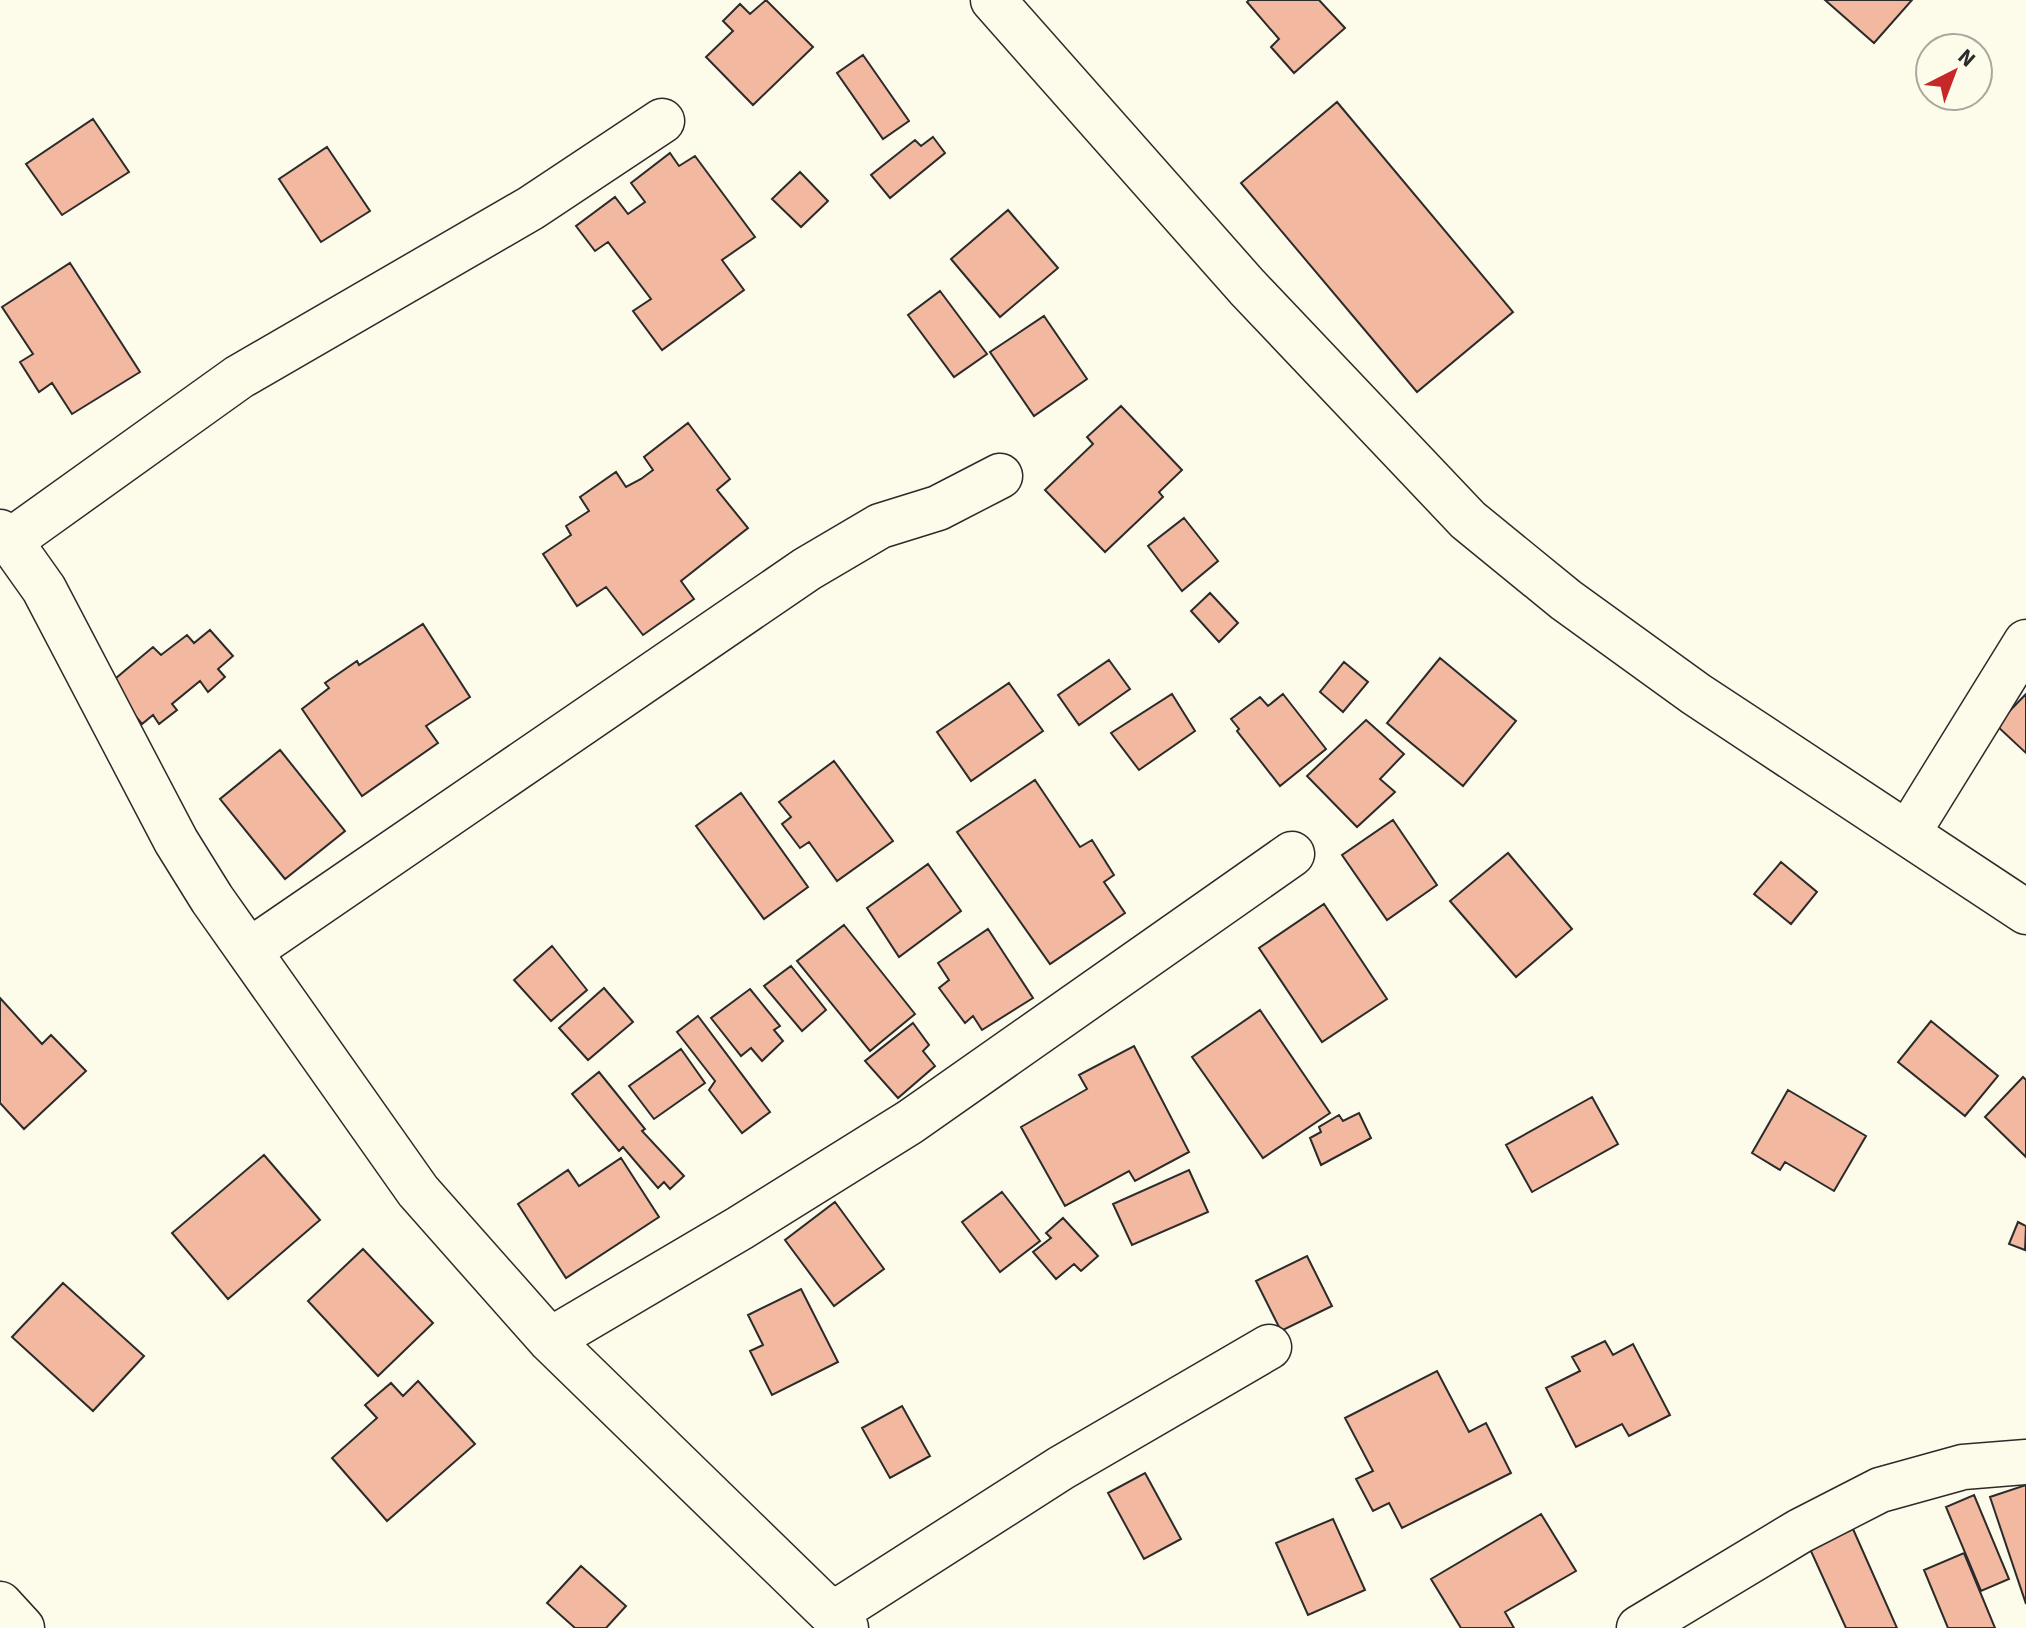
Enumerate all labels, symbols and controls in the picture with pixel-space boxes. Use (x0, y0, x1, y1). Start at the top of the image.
north arrow (1914, 32, 1994, 112)
text: N (1951, 41, 1983, 75)

